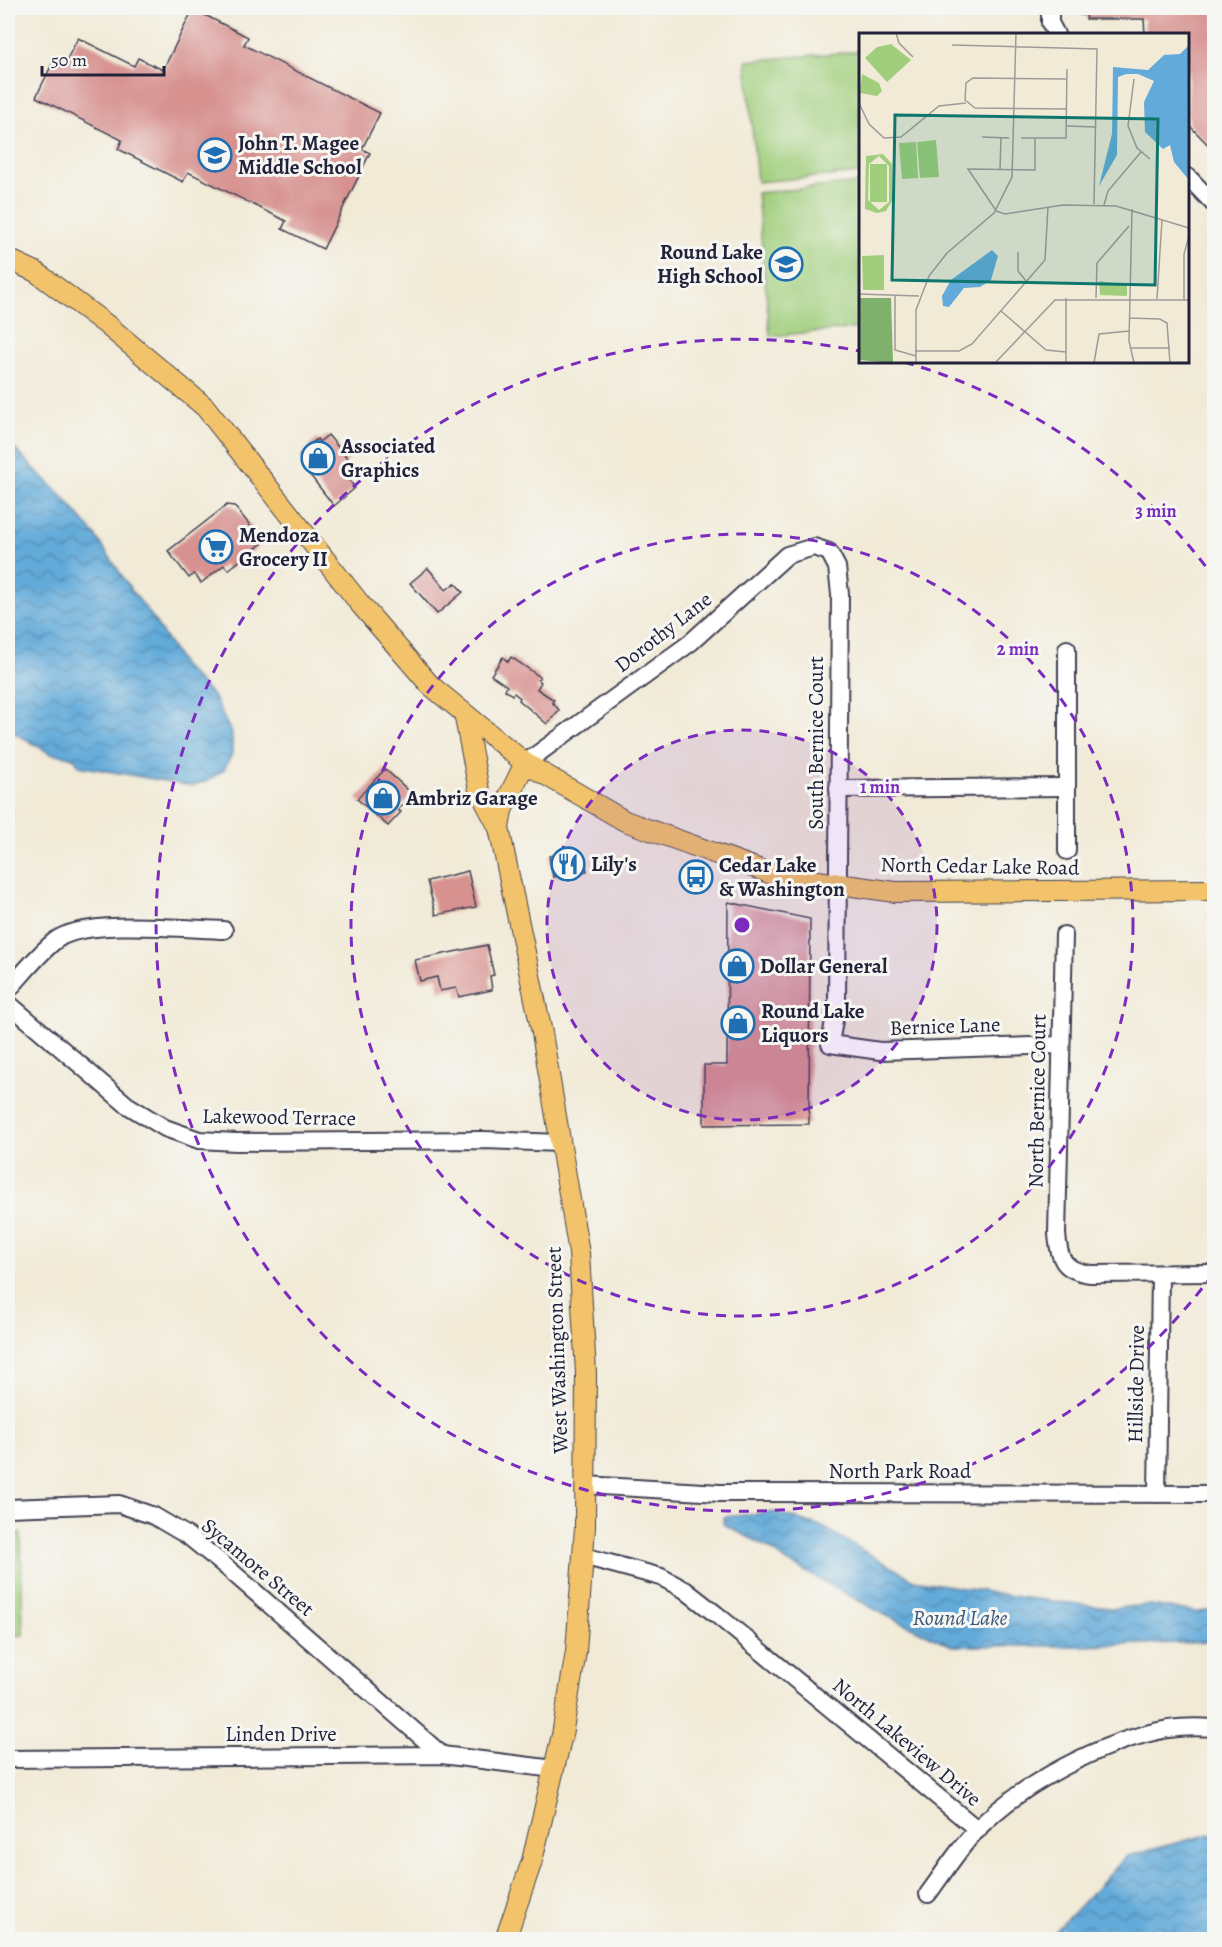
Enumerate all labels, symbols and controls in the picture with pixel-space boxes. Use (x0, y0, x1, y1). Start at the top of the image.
inset map (859, 33, 1189, 363)
scale bar (42, 39, 164, 77)
text: 50 m (51, 48, 87, 72)
place label: John T. Magee Middle School (238, 129, 362, 181)
school or university icon: John T. Magee Middle School (197, 137, 233, 173)
place label: Round Lake High School (657, 238, 763, 290)
school or university icon: Round Lake High School (768, 246, 804, 282)
place label: Associated Graphics (340, 432, 436, 484)
shop icon: Associated Graphics (300, 440, 336, 476)
text: 3 min (1135, 499, 1177, 523)
place label: Mendoza Grocery II (239, 521, 328, 573)
supermarket icon: Mendoza Grocery II (198, 529, 234, 565)
street label: Dorothy Lane (609, 585, 717, 679)
text: 2 min (997, 637, 1039, 661)
street label: South Bernice Court (802, 656, 830, 830)
text: 1 min (860, 775, 900, 799)
shop icon: Ambriz Garage (365, 780, 401, 816)
place label: Ambriz Garage (405, 784, 538, 812)
restaurant icon: Lily's (550, 846, 586, 882)
place label: Lily's (591, 850, 637, 878)
street label: North Cedar Lake Road (880, 850, 1080, 882)
place label: Cedar Lake & Washington (719, 851, 845, 903)
bus stop icon: Cedar Lake & Washington (678, 859, 714, 895)
centre of rings (732, 915, 752, 935)
shop icon: Dollar General (719, 948, 755, 984)
place label: Dollar General (760, 952, 888, 980)
place label: Round Lake Liquors (761, 997, 865, 1049)
shop icon: Round Lake Liquors (720, 1005, 756, 1041)
street label: Bernice Lane (889, 1010, 1001, 1042)
street label: North Bernice Court (1021, 1014, 1053, 1188)
street label: Lakewood Terrace (202, 1102, 356, 1132)
street label: West Washington Street (539, 1246, 575, 1455)
street label: Hillside Drive (1121, 1325, 1151, 1443)
street label: North Park Road (829, 1457, 972, 1485)
street label: Sycamore Street (196, 1512, 320, 1623)
water label: Round Lake (913, 1603, 1007, 1633)
street label: North Lakeview Drive (827, 1671, 987, 1813)
street label: Linden Drive (225, 1720, 337, 1748)

